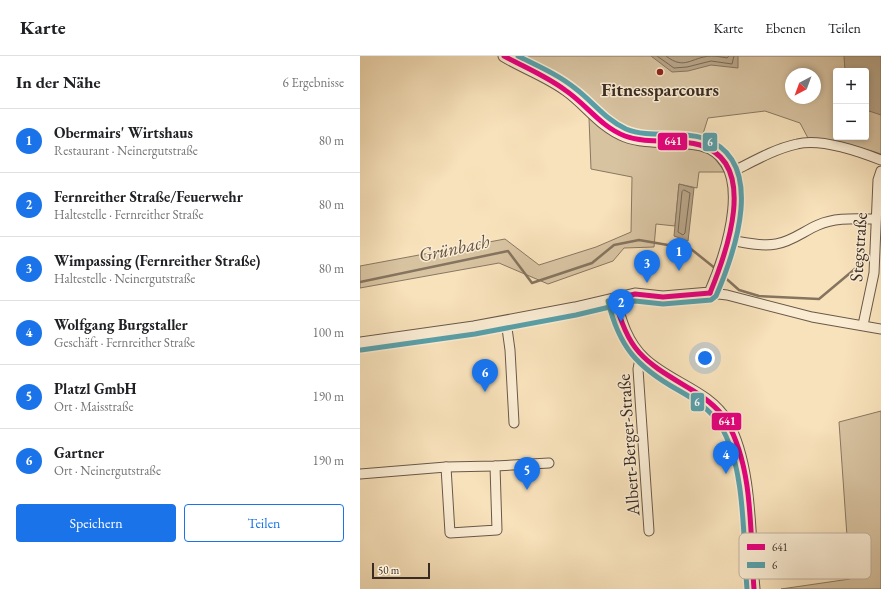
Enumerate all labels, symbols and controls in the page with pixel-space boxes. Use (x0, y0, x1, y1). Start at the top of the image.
text: Karte (20, 15, 66, 40)
text: Karte (714, 19, 743, 37)
text: Ebenen (765, 19, 806, 37)
text: Teilen (828, 19, 861, 37)
marker: Fitnessparcours (655, 67, 665, 77)
north arrow (785, 68, 821, 104)
map controls (833, 68, 869, 140)
button: + (833, 68, 869, 104)
text: In der Nähe (16, 71, 101, 93)
text: 6 Ergebnisse (283, 74, 344, 91)
place label: Fitnessparcours (601, 78, 719, 101)
button: − (833, 104, 869, 140)
text: Obermairs' Wirtshaus (54, 123, 193, 142)
text: 1 (26, 132, 32, 149)
text: 80 m (319, 132, 344, 149)
line badge: 641 (657, 132, 688, 151)
line badge: 6 (702, 132, 718, 152)
text: 641 (664, 134, 682, 148)
text: 6 (707, 135, 713, 149)
text: Restaurant · Neinergutstraße (54, 142, 198, 159)
text: Fernreither Straße/Feuerwehr (54, 187, 243, 206)
text: 2 (26, 196, 32, 213)
text: 80 m (319, 196, 344, 213)
text: Haltestelle · Fernreither Straße (54, 206, 204, 223)
street label: Stegstraße (844, 211, 872, 283)
water label: Grünbach (416, 228, 492, 268)
pin: 1 (666, 238, 692, 271)
pin: 3 (634, 250, 660, 283)
text: Wimpassing (Fernreither Straße) (54, 251, 260, 270)
text: 3 (26, 260, 32, 277)
text: 80 m (319, 260, 344, 277)
text: Haltestelle · Neinergutstraße (54, 270, 195, 287)
pin: 2 (608, 289, 634, 322)
text: Wolfgang Burgstaller (54, 315, 188, 334)
text: 4 (26, 324, 32, 341)
text: 100 m (313, 324, 344, 341)
text: Geschäft · Fernreither Straße (54, 334, 195, 351)
your location (695, 348, 715, 368)
pin: 6 (472, 359, 498, 392)
street label: Albert-Berger-Straße (612, 373, 645, 518)
text: Platzl GmbH (54, 379, 137, 398)
text: 5 (26, 388, 32, 405)
text: 190 m (313, 388, 344, 405)
line badge: 6 (690, 392, 705, 412)
text: 6 (694, 395, 700, 409)
text: Ort · Maisstraße (54, 398, 134, 415)
line badge: 641 (711, 412, 742, 431)
text: 641 (718, 414, 736, 428)
pin: 4 (713, 441, 739, 474)
text: Gartner (54, 443, 104, 462)
text: 6 (26, 452, 32, 469)
text: 190 m (313, 452, 344, 469)
pin: 5 (514, 457, 540, 490)
text: Ort · Neinergutstraße (54, 462, 161, 479)
button: Speichern (16, 504, 176, 542)
button: Teilen (184, 504, 344, 542)
legend (739, 533, 871, 579)
text: 641 (772, 540, 788, 554)
text: 6 (772, 558, 778, 572)
scale bar (372, 561, 430, 580)
text: 50 m (378, 563, 399, 577)

